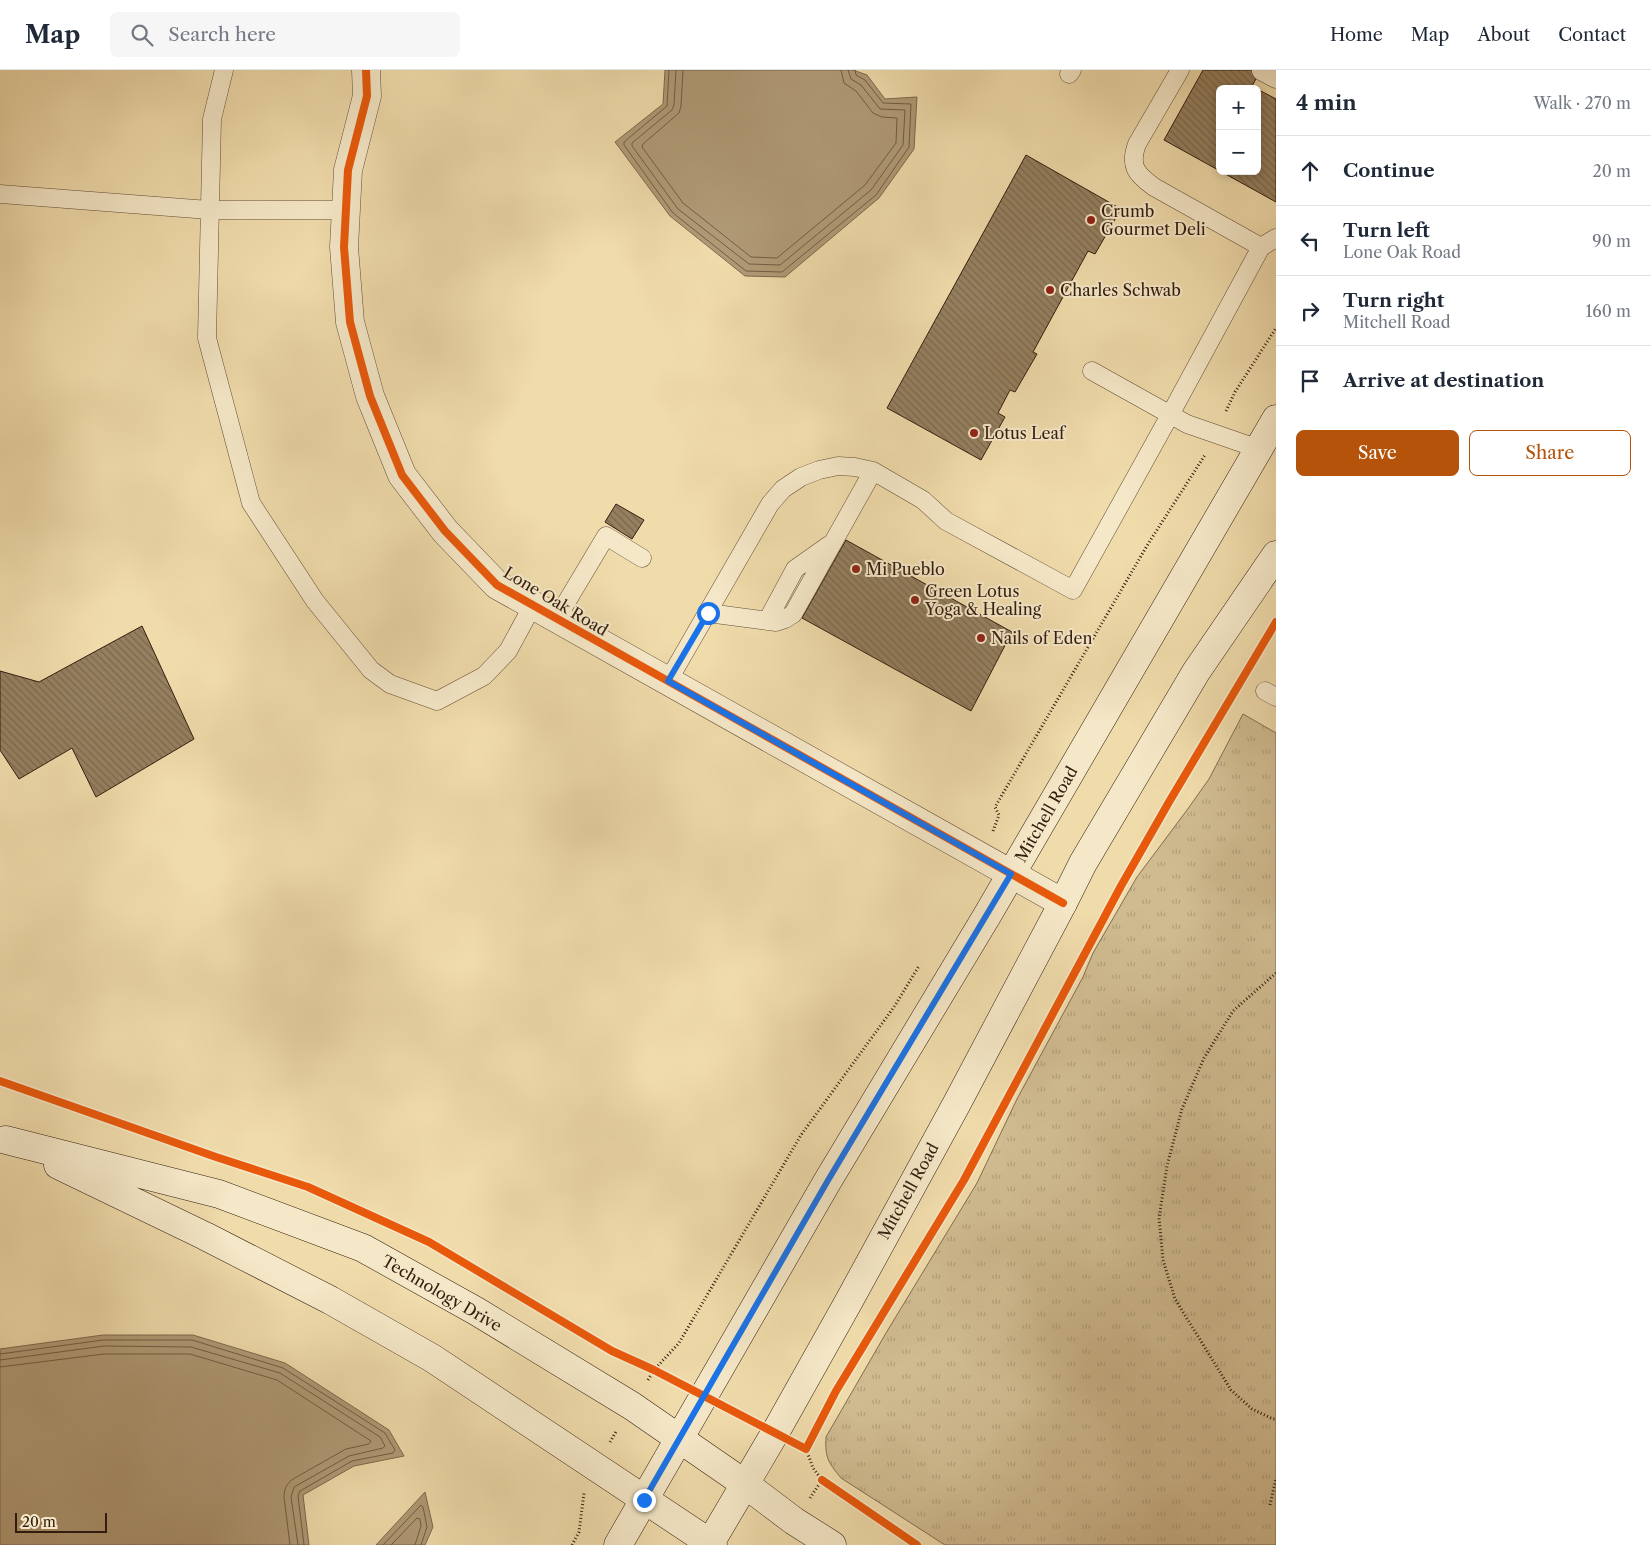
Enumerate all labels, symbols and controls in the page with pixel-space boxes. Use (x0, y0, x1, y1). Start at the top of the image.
search box (110, 12, 460, 57)
text: Map (25, 20, 80, 49)
icon: search (128, 21, 156, 49)
text: Search here (168, 23, 276, 46)
text: Home (1330, 24, 1383, 46)
text: Map (1411, 24, 1449, 46)
text: About (1477, 24, 1530, 46)
text: Contact (1558, 24, 1626, 46)
map controls (1216, 85, 1261, 175)
button: + (1216, 85, 1261, 130)
text: 4 min (1296, 90, 1357, 115)
text: Walk · 270 m (1533, 93, 1631, 113)
button: − (1216, 130, 1261, 175)
icon: ahead (1296, 157, 1324, 185)
text: Continue (1343, 159, 1435, 182)
text: 20 m (1592, 161, 1631, 181)
place label: Crumb Gourmet Deli (1101, 201, 1206, 239)
marker: Crumb Gourmet Deli (1085, 214, 1097, 226)
text: Turn left (1343, 219, 1430, 242)
icon: left (1296, 227, 1324, 255)
text: 90 m (1592, 231, 1631, 251)
text: Lone Oak Road (1343, 242, 1461, 262)
place label: Charles Schwab (1060, 280, 1181, 300)
marker: Charles Schwab (1044, 284, 1056, 296)
text: Turn right (1343, 289, 1444, 312)
icon: right (1296, 297, 1324, 325)
text: 160 m (1586, 301, 1631, 321)
text: Mitchell Road (1343, 312, 1450, 332)
icon: arrive (1296, 367, 1324, 395)
text: Arrive at destination (1343, 369, 1544, 392)
place label: Lotus Leaf (984, 423, 1067, 443)
marker: Lotus Leaf (968, 427, 980, 439)
button: Save (1296, 430, 1459, 476)
button: Share (1469, 430, 1631, 476)
place label: Mi Pueblo (866, 559, 945, 579)
street label: Lone Oak Road (500, 562, 612, 640)
marker: Mi Pueblo (850, 563, 862, 575)
place label: Green Lotus Yoga & Healing (924, 581, 1042, 619)
marker: Green Lotus Yoga & Healing (909, 594, 921, 606)
route start (697, 602, 720, 625)
place label: Nails of Eden (991, 628, 1093, 648)
marker: Nails of Eden (975, 632, 987, 644)
street label: Mitchell Road (1010, 762, 1082, 866)
street label: Mitchell Road (873, 1139, 943, 1243)
street label: Technology Drive (379, 1251, 505, 1335)
route end (633, 1489, 656, 1512)
scale bar (15, 1510, 108, 1533)
text: 20 m (22, 1513, 56, 1531)

